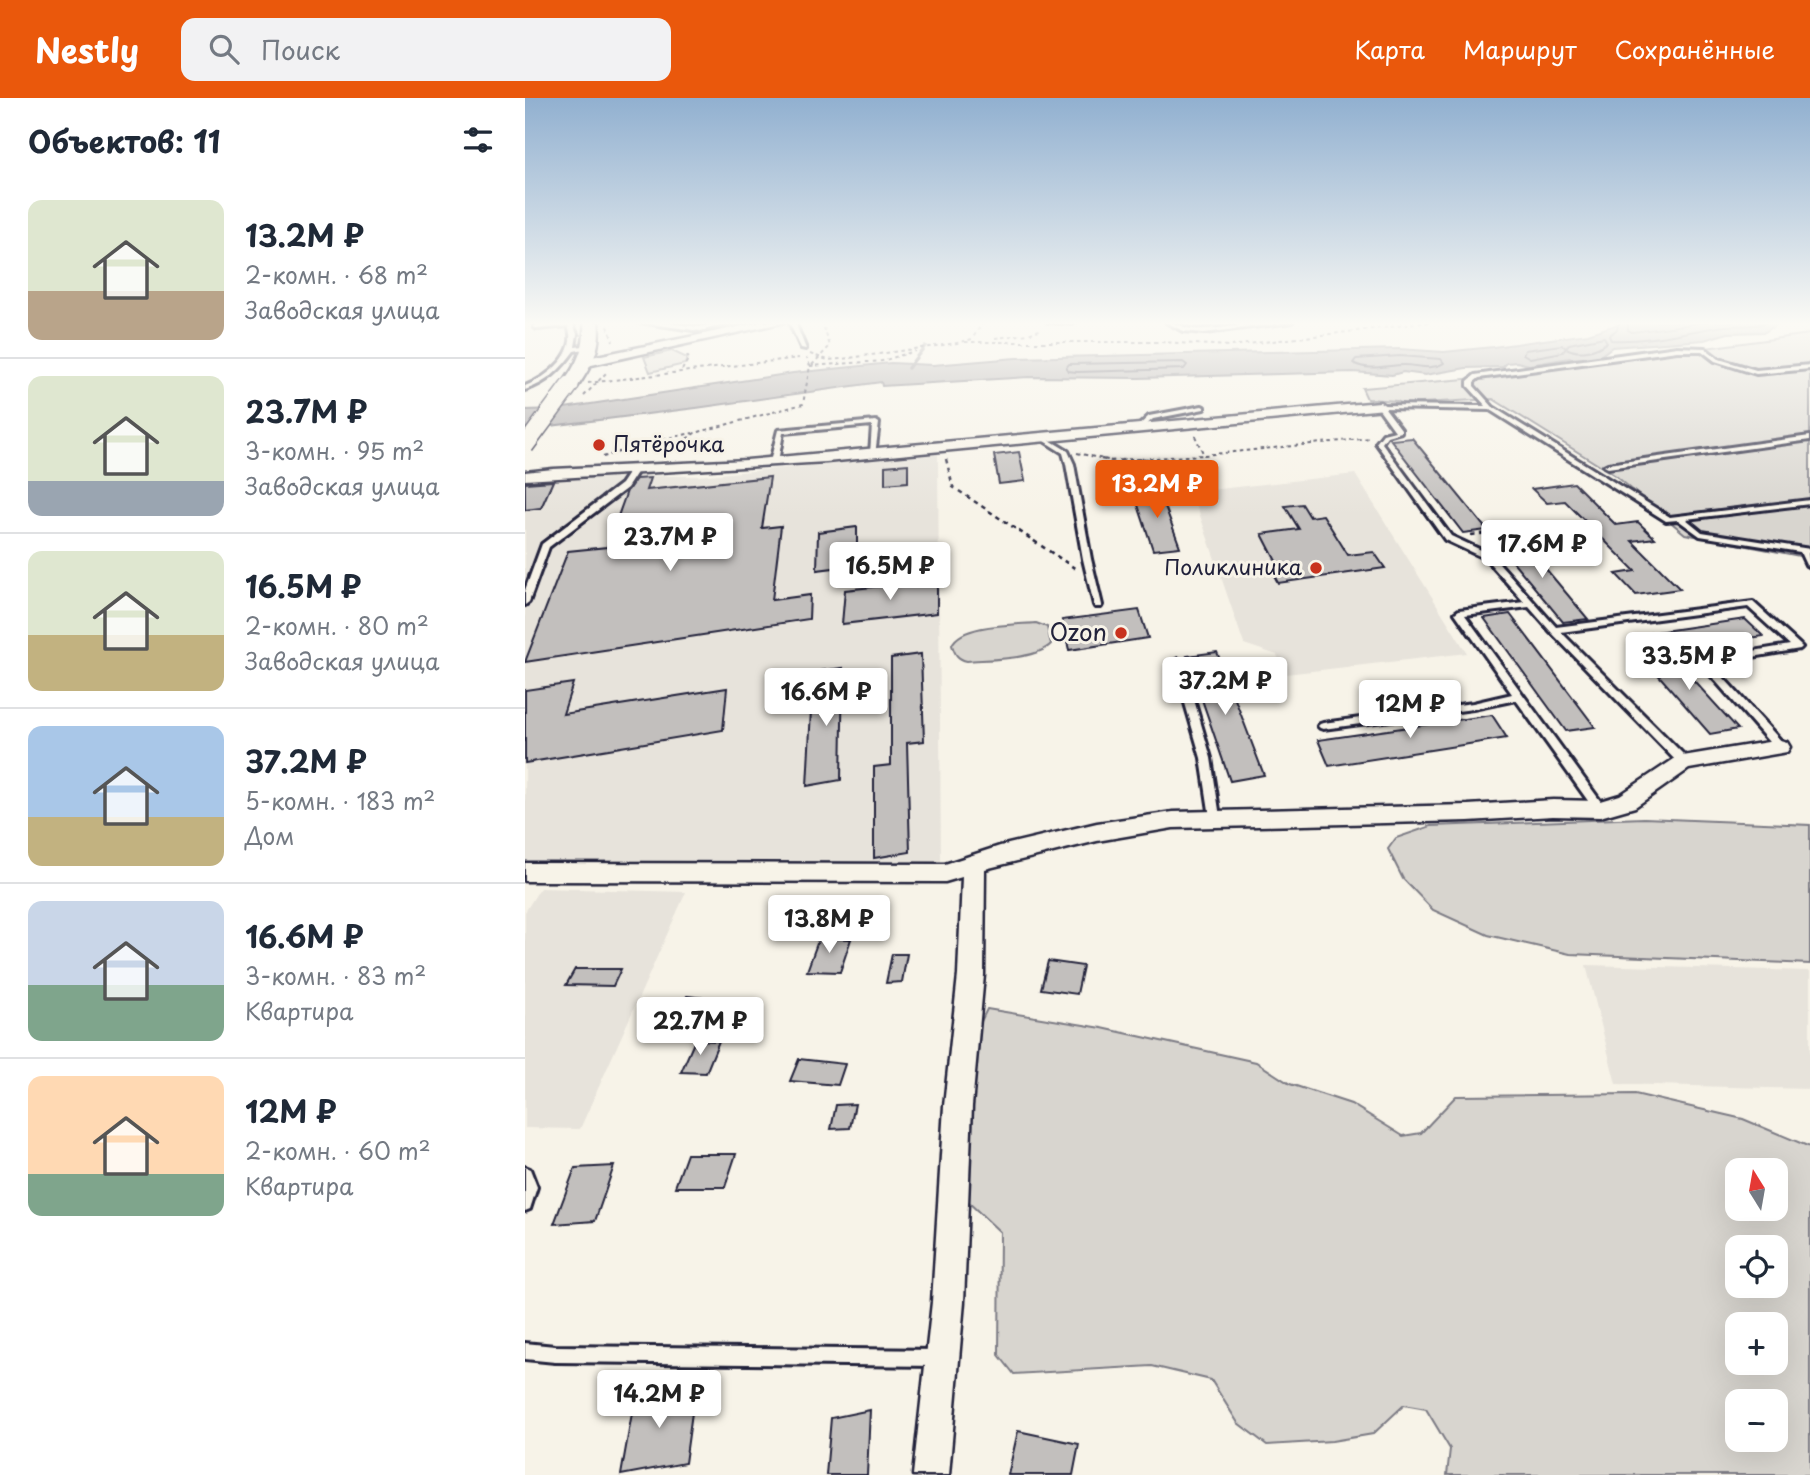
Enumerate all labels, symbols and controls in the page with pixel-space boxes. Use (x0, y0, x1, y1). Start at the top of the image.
search box (181, 18, 671, 81)
text: Nestly (35, 24, 139, 74)
icon: search (205, 30, 243, 68)
text: Поиск (261, 30, 340, 69)
text: Карта (1354, 31, 1425, 67)
text: Маршрут (1463, 31, 1577, 67)
text: Сохранённые (1615, 31, 1775, 67)
text: Объектов: 11 (28, 118, 221, 163)
icon: filters (459, 121, 497, 159)
text: 13.2M ₽ (245, 212, 364, 257)
icon: home (84, 228, 168, 312)
text: 2-комн. · 68 m² (245, 257, 428, 292)
text: Заводская улица (245, 292, 440, 327)
text: 23.7M ₽ (245, 388, 367, 433)
icon: home (84, 404, 168, 488)
place label: Пятёрочка (613, 427, 725, 459)
text: 3-комн. · 95 m² (245, 433, 424, 468)
marker: Пятёрочка (591, 437, 607, 453)
pin: 13.2M ₽ (1092, 460, 1222, 520)
text: 13.2M ₽ (1111, 465, 1203, 500)
text: Заводская улица (245, 468, 440, 503)
pin: 23.7M ₽ (605, 514, 735, 573)
text: 23.7M ₽ (623, 518, 717, 553)
pin: 17.6M ₽ (1477, 520, 1607, 580)
text: 17.6M ₽ (1497, 525, 1587, 560)
pin: 16.5M ₽ (825, 542, 955, 602)
text: 16.5M ₽ (845, 547, 935, 582)
place label: Поликлиника (1164, 550, 1303, 582)
marker: Поликлиника (1308, 560, 1324, 576)
text: 16.5M ₽ (245, 563, 361, 608)
icon: home (84, 579, 168, 663)
text: 2-комн. · 80 m² (245, 608, 429, 643)
place label: Ozon (1050, 613, 1107, 649)
marker: Ozon (1113, 625, 1129, 641)
pin: 33.5M ₽ (1624, 632, 1754, 692)
text: 33.5M ₽ (1642, 637, 1736, 672)
text: Заводская улица (245, 643, 440, 678)
pin: 37.2M ₽ (1160, 658, 1290, 717)
text: 37.2M ₽ (1178, 662, 1272, 697)
pin: 16.6M ₽ (761, 668, 891, 728)
text: 16.6M ₽ (781, 673, 871, 708)
pin: 12M ₽ (1361, 680, 1459, 740)
text: 12M ₽ (1375, 685, 1445, 720)
text: 37.2M ₽ (245, 738, 367, 783)
icon: home (84, 754, 168, 838)
text: 5-комн. · 183 m² (245, 783, 435, 818)
text: Дом (245, 818, 294, 853)
pin: 13.8M ₽ (764, 896, 894, 955)
text: 13.8M ₽ (784, 900, 874, 935)
text: 16.6M ₽ (245, 913, 364, 958)
icon: home (84, 929, 168, 1013)
text: 3-комн. · 83 m² (245, 958, 426, 993)
text: Квартира (245, 993, 353, 1028)
pin: 22.7M ₽ (635, 998, 765, 1057)
text: 22.7M ₽ (653, 1002, 747, 1037)
text: 12M ₽ (245, 1088, 337, 1133)
icon: home (84, 1104, 168, 1188)
text: 2-комн. · 60 m² (245, 1133, 431, 1168)
north arrow (1725, 1158, 1789, 1222)
map controls (1725, 1158, 1788, 1452)
text: Квартира (245, 1168, 353, 1203)
button: locate (1725, 1235, 1788, 1298)
button: + (1725, 1312, 1788, 1375)
pin: 14.2M ₽ (594, 1370, 724, 1430)
text: 14.2M ₽ (613, 1375, 705, 1410)
button: − (1725, 1389, 1788, 1452)

